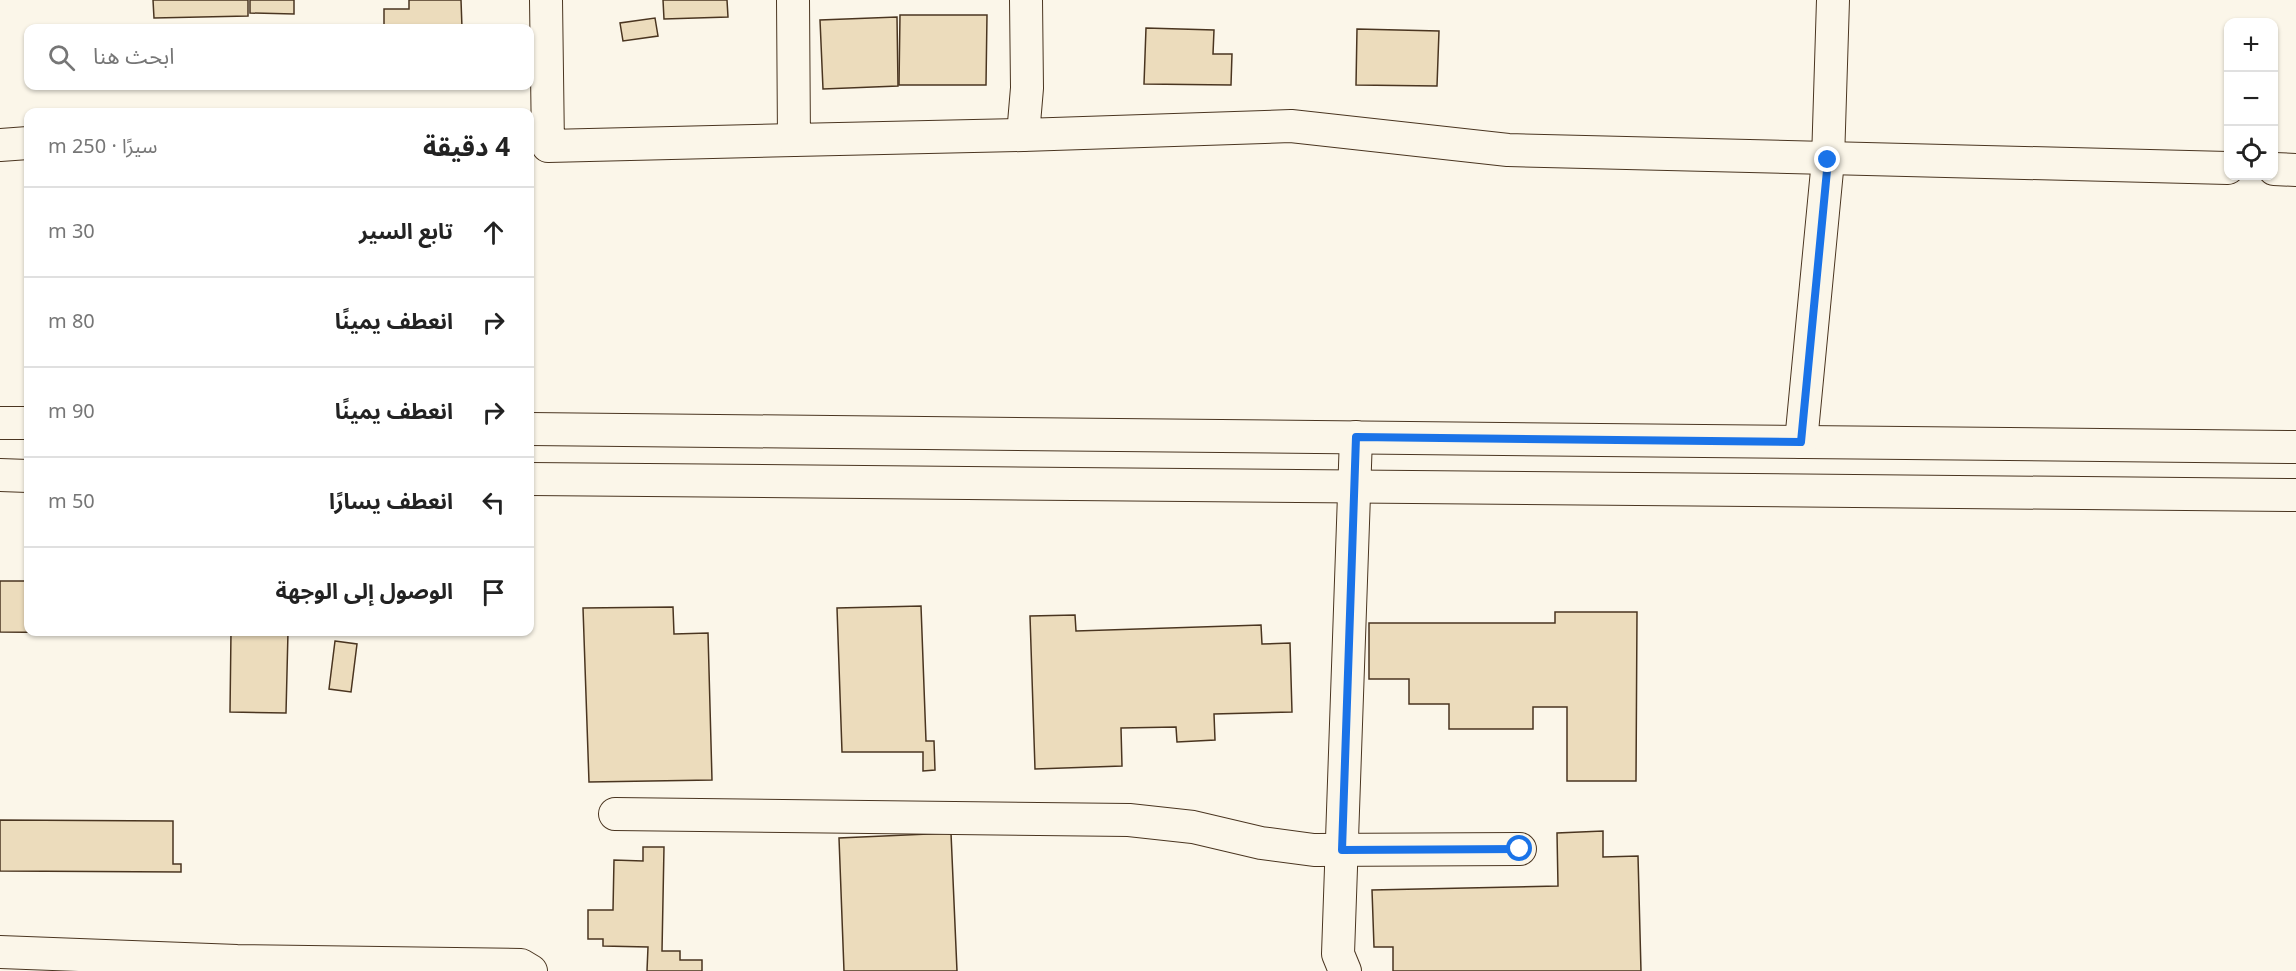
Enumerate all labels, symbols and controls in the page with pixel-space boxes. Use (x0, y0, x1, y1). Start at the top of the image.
map controls (2224, 18, 2278, 180)
button: + (2224, 18, 2278, 72)
search box (24, 24, 534, 90)
text: ابحث هنا (93, 34, 175, 80)
icon: search (45, 41, 78, 74)
button: − (2224, 72, 2278, 126)
text: 4 دقيقة (423, 120, 510, 175)
text: سيرًا · 250 m (48, 126, 157, 168)
button: locate (2224, 126, 2278, 180)
route end (1814, 146, 1840, 172)
text: تابع السير (359, 209, 453, 255)
text: 30 m (48, 211, 95, 253)
icon: ahead (477, 216, 510, 249)
text: انعطف يمينًا (335, 299, 453, 345)
text: 80 m (48, 301, 95, 343)
icon: right (477, 306, 510, 339)
text: انعطف يمينًا (335, 389, 453, 435)
text: 90 m (48, 391, 95, 433)
icon: right (477, 396, 510, 429)
text: انعطف يسارًا (329, 479, 453, 525)
text: 50 m (48, 481, 95, 523)
icon: left (477, 486, 510, 519)
text: الوصول إلى الوجهة (275, 569, 453, 615)
icon: arrive (477, 576, 510, 609)
route start (1506, 835, 1532, 861)

